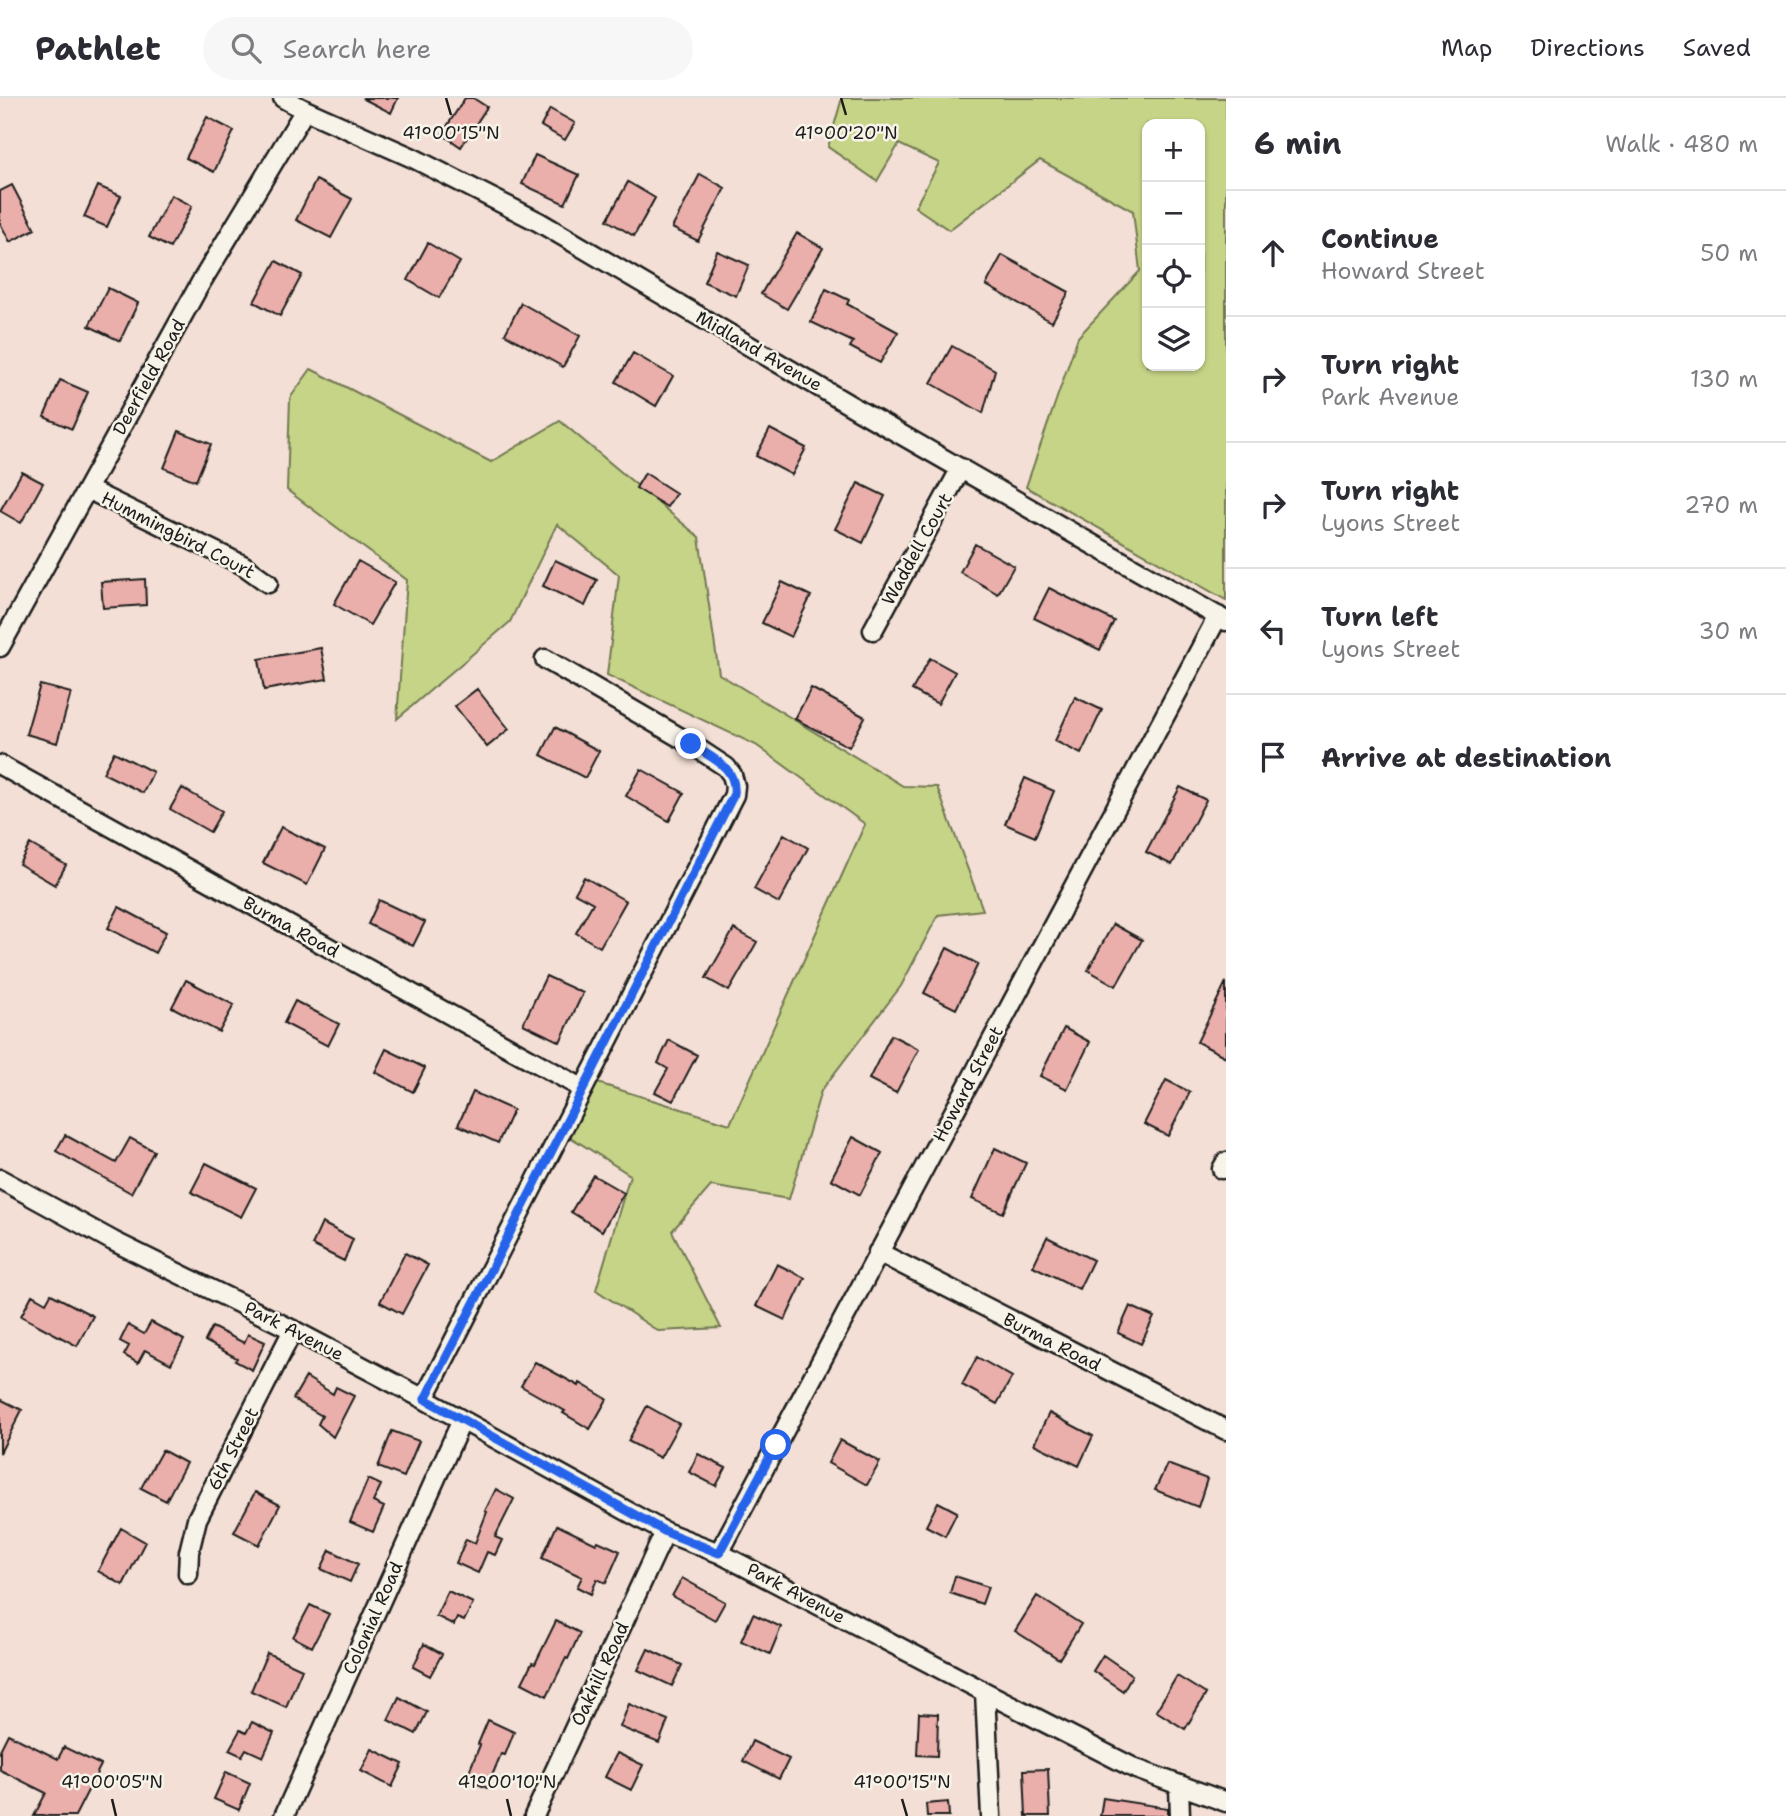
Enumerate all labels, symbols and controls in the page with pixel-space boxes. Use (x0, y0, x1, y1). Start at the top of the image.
search box (203, 17, 693, 80)
text: Pathlet (35, 26, 161, 71)
icon: search (227, 29, 265, 67)
text: Search here (283, 31, 431, 66)
text: Map (1441, 32, 1492, 64)
text: Directions (1530, 32, 1645, 64)
text: Saved (1683, 32, 1751, 64)
map controls (1142, 119, 1205, 371)
button: + (1142, 119, 1205, 182)
text: 41°00'15"N (402, 121, 500, 145)
text: 41°00'20"N (794, 121, 898, 145)
text: 6 min (1254, 123, 1341, 164)
text: Walk · 480 m (1605, 129, 1758, 159)
button: − (1142, 182, 1205, 245)
text: Continue (1321, 221, 1439, 256)
icon: ahead (1254, 234, 1292, 272)
text: 50 m (1700, 238, 1758, 268)
button: locate (1142, 245, 1205, 308)
text: Howard Street (1321, 256, 1485, 286)
street label: Midland Avenue (692, 305, 826, 397)
button: layers (1142, 308, 1205, 371)
street label: Deerfield Road (107, 315, 191, 439)
text: Turn right (1321, 347, 1459, 382)
icon: right (1254, 360, 1292, 398)
text: 130 m (1690, 364, 1758, 394)
text: Park Avenue (1321, 382, 1459, 412)
text: Turn right (1321, 473, 1459, 508)
street label: Hummingbird Court (97, 486, 259, 584)
icon: right (1254, 486, 1292, 524)
street label: Waddell Court (876, 489, 958, 609)
text: 270 m (1684, 490, 1758, 520)
text: Lyons Street (1321, 508, 1460, 538)
text: Turn left (1321, 599, 1438, 634)
icon: left (1254, 612, 1292, 650)
text: 30 m (1699, 616, 1758, 646)
text: Lyons Street (1321, 634, 1460, 664)
route end (675, 728, 706, 759)
icon: arrive (1254, 738, 1292, 776)
text: Arrive at destination (1321, 740, 1611, 775)
street label: Burma Road (239, 891, 343, 963)
street label: Howard Street (927, 1022, 1009, 1146)
street label: Park Avenue (240, 1296, 348, 1366)
street label: Burma Road (999, 1307, 1105, 1377)
street label: 6th Street (202, 1403, 264, 1495)
route start (760, 1429, 791, 1460)
street label: Park Avenue (743, 1557, 849, 1629)
street label: Colonial Road (337, 1558, 409, 1678)
street label: Oakhill Road (565, 1618, 635, 1730)
text: 41°00'05"N (61, 1770, 163, 1794)
text: 41°00'10"N (457, 1770, 557, 1794)
text: 41°00'15"N (853, 1770, 951, 1794)

